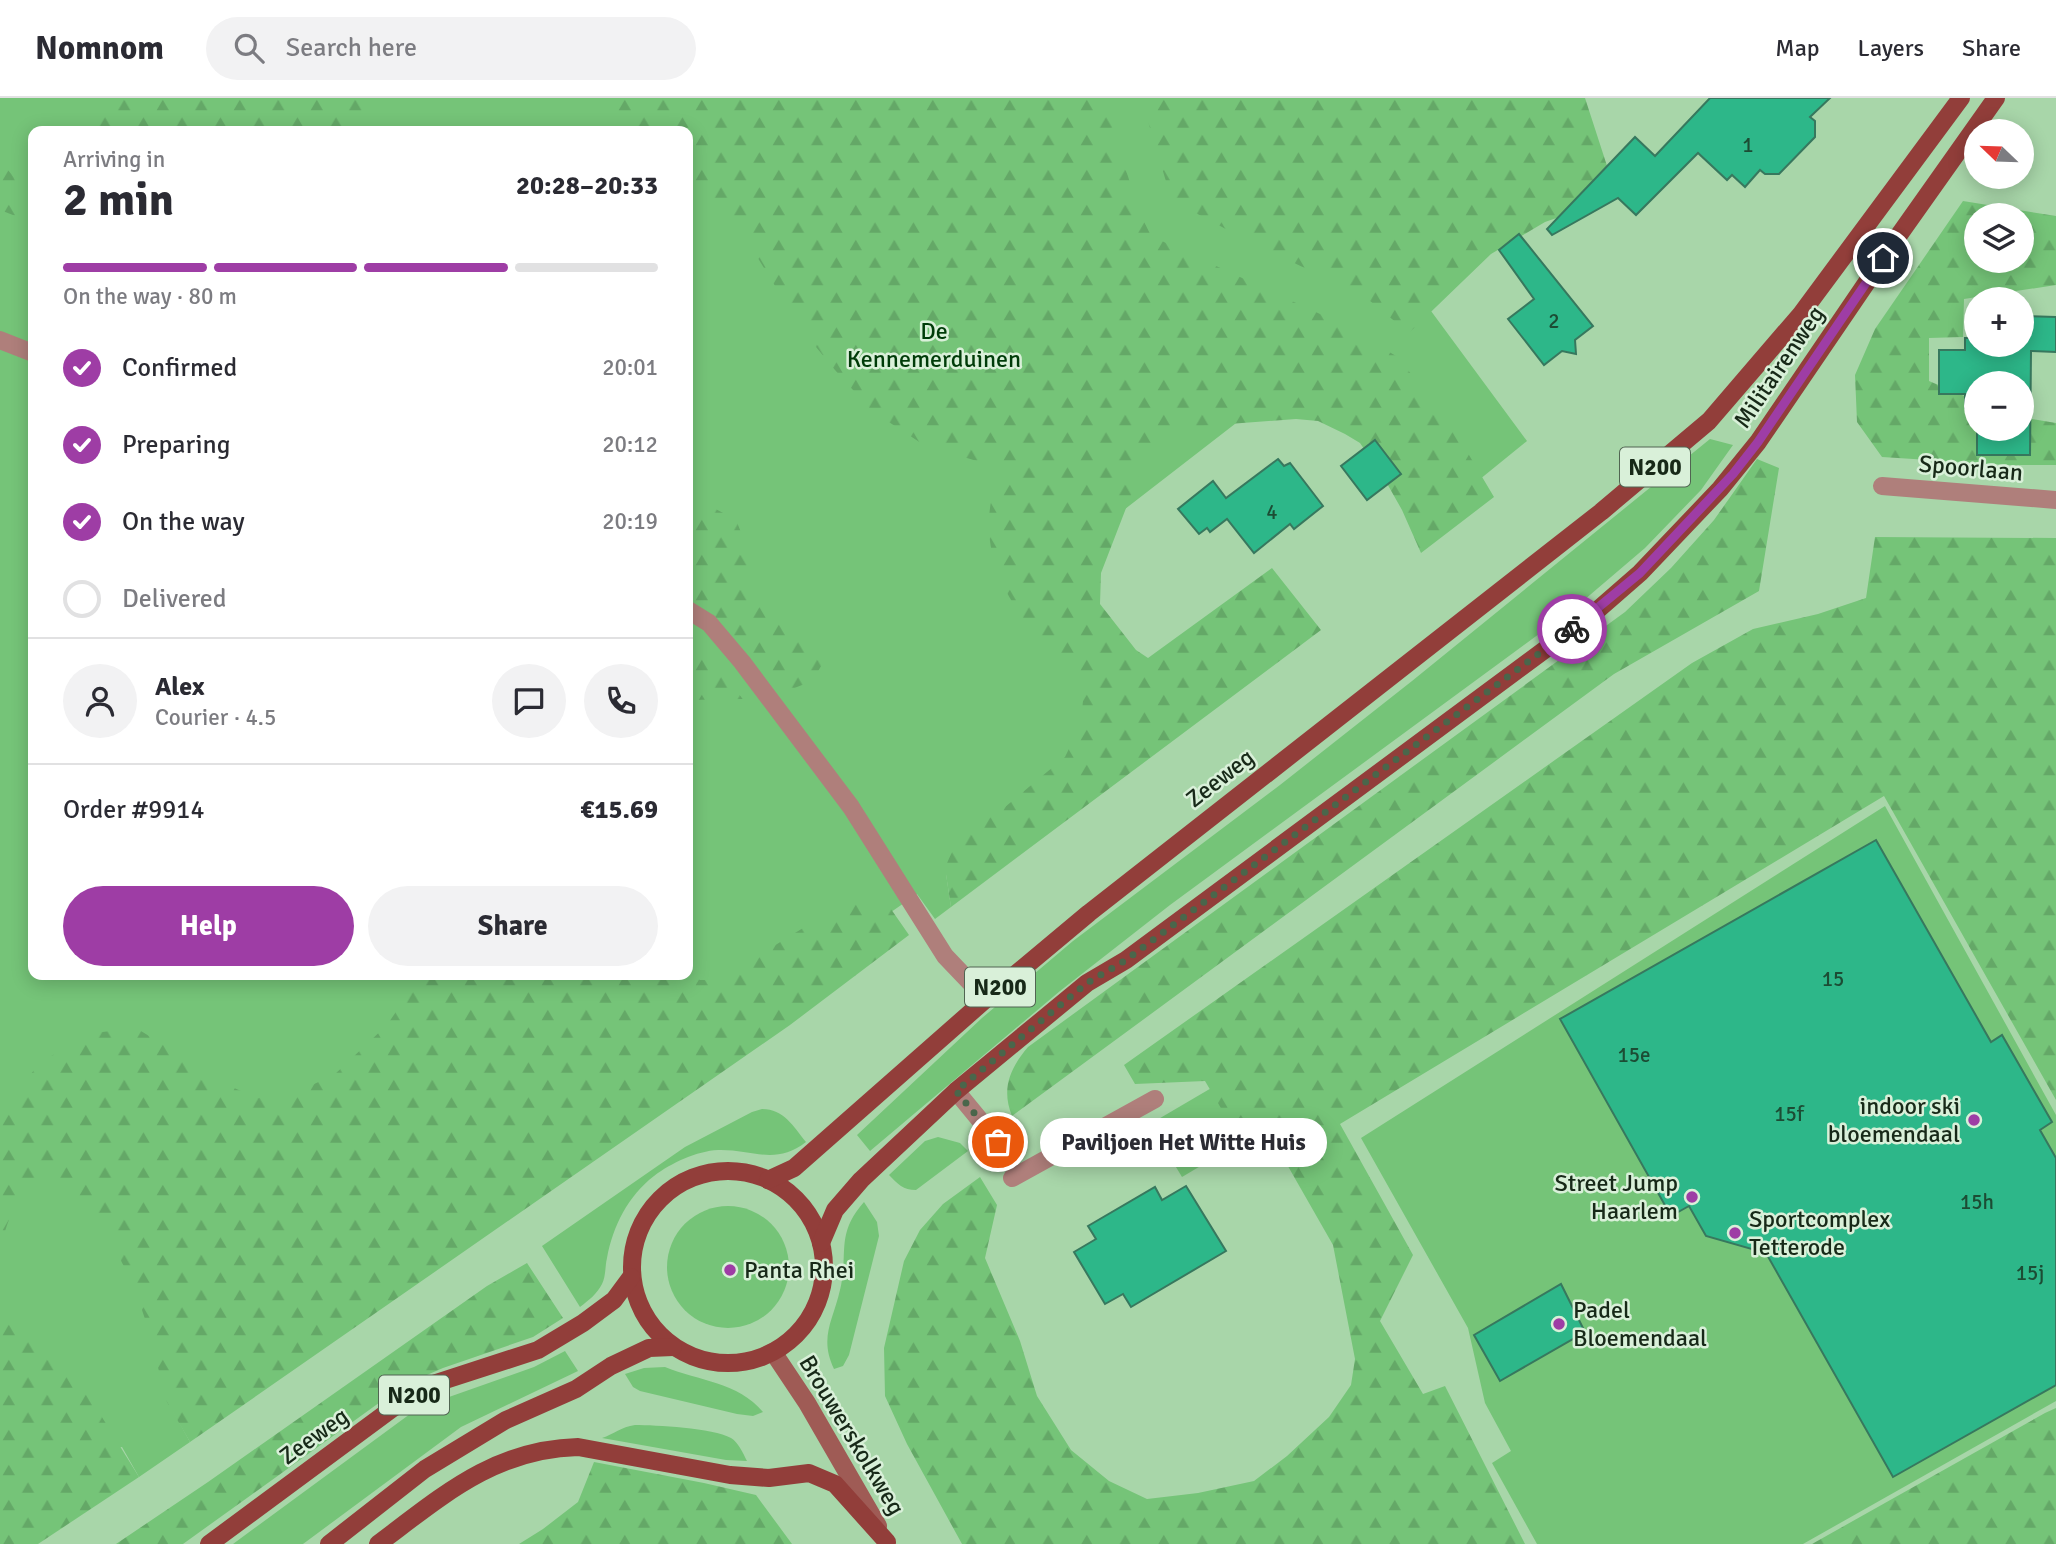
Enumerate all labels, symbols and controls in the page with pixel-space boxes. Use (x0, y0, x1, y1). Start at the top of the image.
search box (206, 17, 696, 80)
text: Nomnom (35, 28, 164, 69)
icon: search (230, 29, 268, 67)
text: Search here (286, 32, 417, 64)
text: Map (1775, 33, 1820, 63)
text: Layers (1858, 33, 1924, 63)
text: Share (1962, 33, 2021, 63)
north arrow (1964, 119, 2034, 189)
map controls (1964, 119, 2034, 441)
house number: 1 (1742, 132, 1754, 158)
text: Arriving in (63, 145, 165, 174)
text: 20:28–20:33 (516, 170, 658, 202)
text: 2 min (63, 172, 174, 228)
button: layers (1964, 203, 2034, 273)
pin (1853, 228, 1913, 288)
icon: home (1864, 239, 1902, 277)
text: On the way · 80 m (63, 282, 237, 311)
button: + (1964, 287, 2034, 357)
street label: Militairenweg (1727, 300, 1831, 434)
house number: 2 (1548, 308, 1560, 334)
park label: De Kennemerduinen (847, 316, 1021, 374)
icon: check (63, 349, 101, 387)
text: Confirmed (122, 352, 237, 384)
text: 20:01 (602, 353, 658, 382)
button: − (1964, 371, 2034, 441)
icon: check (63, 426, 101, 464)
text: Preparing (122, 429, 230, 461)
text: 20:12 (602, 430, 658, 459)
road number: N200 (1620, 448, 1690, 486)
street label: Spoorlaan (1918, 449, 2024, 487)
house number: 4 (1266, 499, 1278, 525)
icon: check (63, 503, 101, 541)
text: On the way (122, 506, 245, 538)
text: 20:19 (602, 507, 658, 536)
text: Delivered (122, 583, 227, 615)
courier (1537, 594, 1607, 664)
icon: bike (1553, 610, 1591, 648)
button: person (63, 664, 137, 738)
button: chat (492, 664, 566, 738)
button: phone (584, 664, 658, 738)
text: Alex (155, 671, 205, 703)
text: Courier · 4.5 (155, 703, 276, 732)
street label: Zeeweg (1180, 742, 1260, 814)
text: Order #9914 (63, 794, 204, 826)
text: €15.69 (580, 794, 658, 826)
button: Help (63, 886, 354, 966)
button: Share (368, 886, 658, 966)
house number: 15 (1822, 966, 1844, 992)
road number: N200 (965, 968, 1035, 1006)
house number: 15e (1617, 1042, 1651, 1068)
place label: indoor ski bloemendaal (1828, 1091, 1960, 1149)
house number: 15f (1774, 1101, 1805, 1127)
pin (968, 1112, 1028, 1172)
marker: indoor ski bloemendaal (1966, 1112, 1982, 1128)
callout: Paviljoen Het Witte Huis (1040, 1118, 1327, 1166)
icon: bag (979, 1123, 1017, 1161)
text: Paviljoen Het Witte Huis (1061, 1128, 1306, 1157)
place label: Street Jump Haarlem (1554, 1168, 1678, 1226)
marker: Street Jump Haarlem (1684, 1189, 1700, 1205)
house number: 15h (1960, 1189, 1994, 1215)
place label: Sportcomplex Tetterode (1749, 1204, 1890, 1262)
marker: Sportcomplex Tetterode (1727, 1225, 1743, 1241)
place label: Panta Rhei (744, 1255, 854, 1285)
house number: 15j (2016, 1260, 2044, 1286)
marker: Panta Rhei (722, 1262, 738, 1278)
place label: Padel Bloemendaal (1573, 1295, 1707, 1353)
marker: Padel Bloemendaal (1551, 1316, 1567, 1332)
street label: Brouwerskolkweg (792, 1350, 912, 1520)
road number: N200 (379, 1376, 449, 1414)
street label: Zeeweg (274, 1401, 354, 1471)

